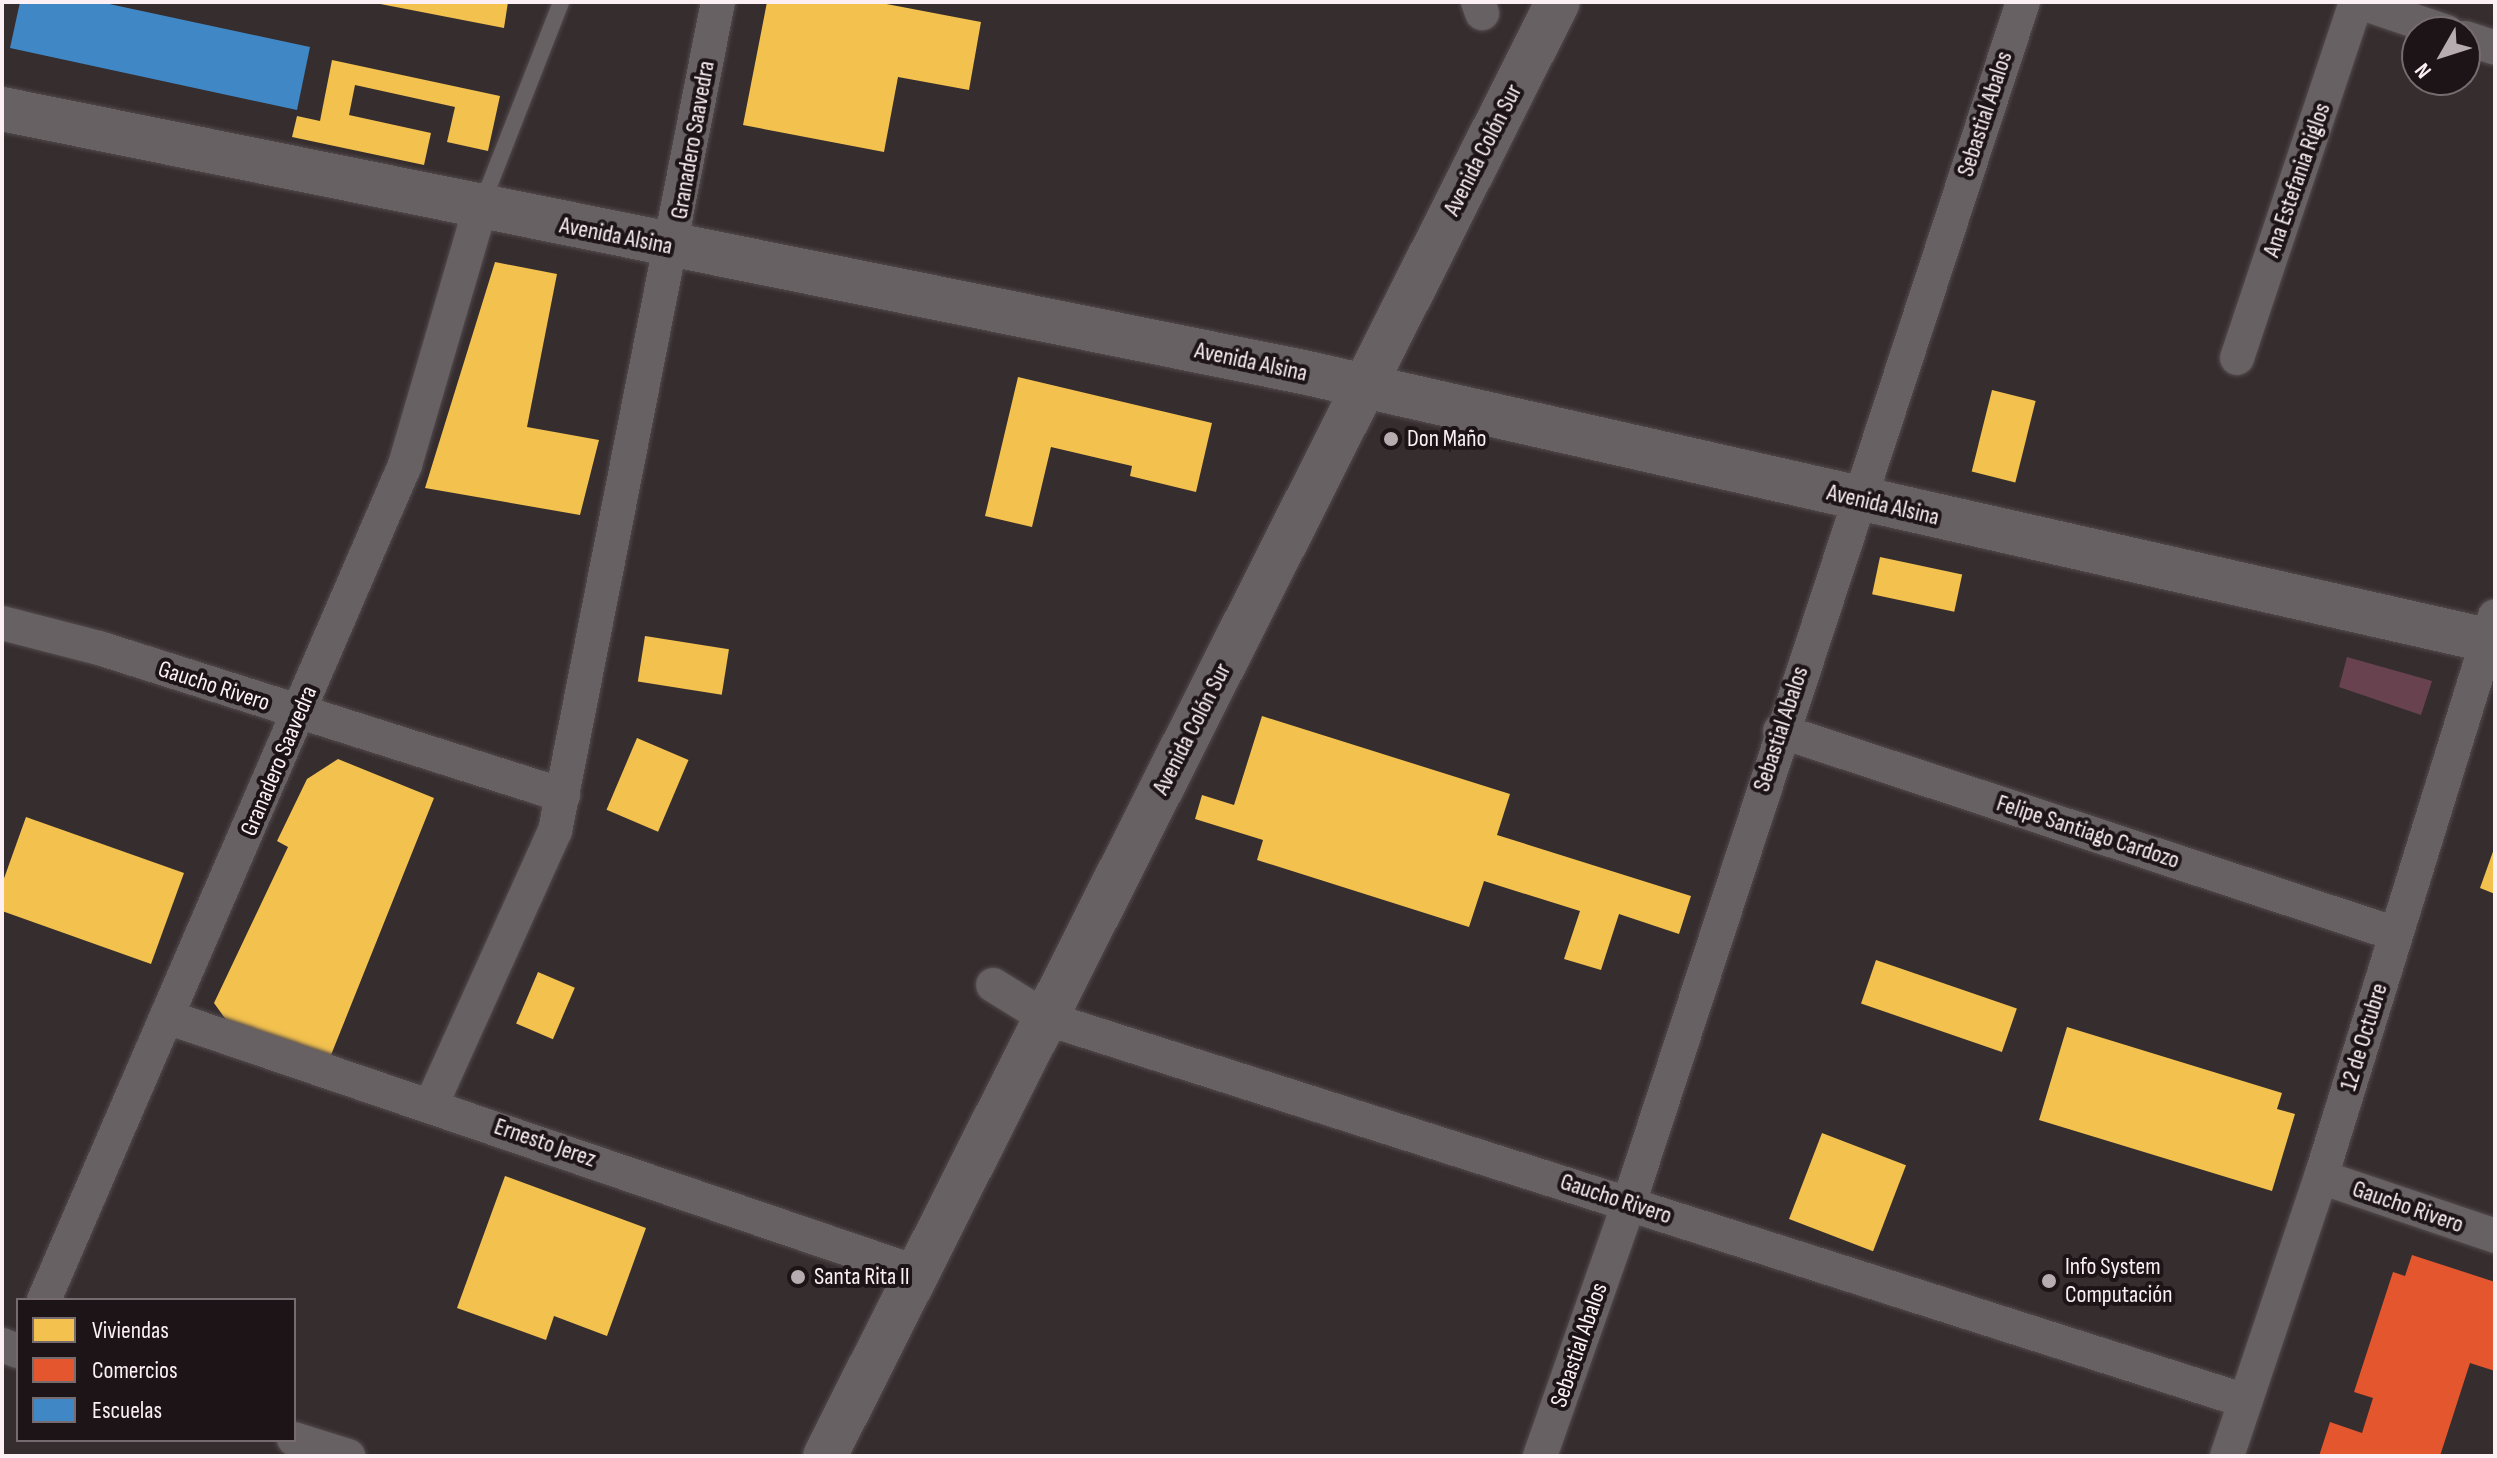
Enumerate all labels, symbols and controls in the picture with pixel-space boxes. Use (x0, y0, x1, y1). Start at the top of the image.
north arrow (2401, 16, 2481, 96)
street label: Sebastial Abalos (1951, 48, 2019, 180)
text: N (2409, 57, 2438, 83)
street label: Granadero Saavedra (665, 59, 721, 221)
street label: Avenida Colón Sur (1438, 79, 1528, 221)
street label: Ana Estefania Riglos (2257, 99, 2337, 261)
street label: Avenida Alsina (557, 211, 675, 261)
street label: Avenida Alsina (1192, 336, 1310, 388)
place label: Don Maño (1407, 425, 1487, 453)
marker: Don Maño (1382, 430, 1400, 448)
street label: Avenida Alsina (1824, 478, 1942, 532)
street label: Gaucho Rivero (155, 654, 273, 718)
street label: Avenida Colón Sur (1147, 658, 1237, 800)
street label: Sebastial Abalos (1747, 663, 1815, 795)
street label: Granadero Saavedra (234, 682, 324, 840)
street label: Felipe Santiago Cardozo (1993, 789, 2183, 875)
street label: 12 de Octubre (2334, 980, 2394, 1094)
street label: Ernesto Jerez (490, 1112, 600, 1174)
street label: Gaucho Rivero (1557, 1167, 1675, 1231)
street label: Gaucho Rivero (2349, 1175, 2467, 1239)
place label: Info System Computación (2065, 1253, 2172, 1309)
place label: Santa Rita II (814, 1263, 910, 1291)
marker: Santa Rita II (789, 1268, 807, 1286)
marker: Info System Computación (2040, 1272, 2058, 1290)
street label: Sebastial Abalos (1544, 1279, 1614, 1411)
legend (16, 1298, 296, 1442)
text: Viviendas (92, 1316, 169, 1345)
text: Comercios (92, 1356, 178, 1385)
text: Escuelas (92, 1396, 162, 1425)

